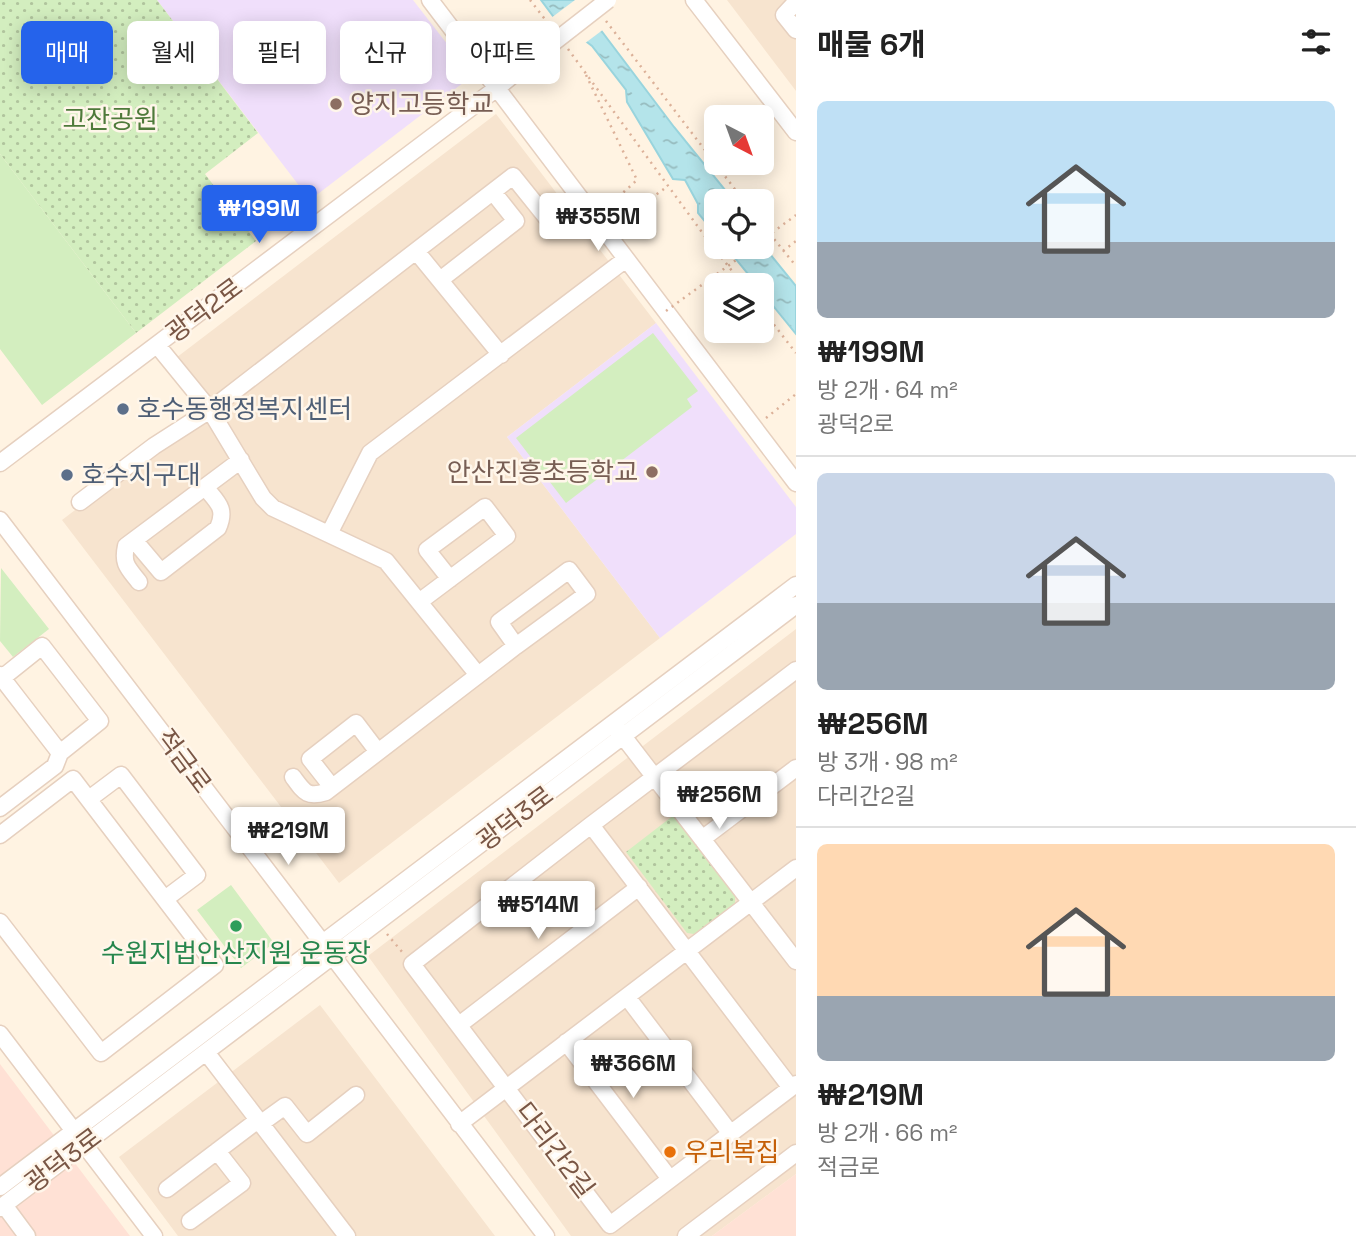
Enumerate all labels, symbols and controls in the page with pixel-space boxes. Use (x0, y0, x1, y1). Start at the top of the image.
chip: 매매 (21, 21, 113, 84)
chip: 월세 (127, 21, 219, 84)
chip: 필터 (233, 21, 326, 84)
chip: 신규 (340, 21, 432, 84)
chip: 아파트 (446, 21, 560, 84)
icon: filters (1297, 23, 1335, 61)
text: 매물 6개 (817, 25, 926, 64)
place label: 양지고등학교 (350, 87, 494, 121)
marker: 양지고등학교 (328, 96, 344, 112)
park label: 고잔공원 (62, 102, 158, 136)
north arrow (704, 105, 774, 175)
map controls (704, 105, 774, 343)
icon: home (1013, 146, 1139, 272)
pin: ₩199M (210, 186, 308, 245)
button: locate (704, 189, 774, 259)
text: ₩199M (218, 193, 300, 223)
pin: ₩355M (549, 194, 647, 253)
text: ₩355M (555, 201, 641, 231)
street label: 광덕2로 (159, 270, 249, 350)
button: layers (704, 273, 774, 343)
text: ₩199M (817, 332, 925, 371)
text: 방 2개 · 64 m² (817, 375, 958, 405)
place label: 호수동행정복지센터 (137, 392, 352, 426)
marker: 호수동행정복지센터 (115, 401, 131, 417)
text: 광덕2로 (817, 409, 894, 439)
place label: 안산진흥초등학교 (447, 455, 638, 489)
place label: 호수지구대 (81, 458, 201, 492)
marker: 안산진흥초등학교 (644, 464, 660, 480)
marker: 호수지구대 (59, 467, 75, 483)
icon: home (1013, 518, 1139, 644)
text: ₩256M (817, 704, 928, 743)
street label: 적금로 (149, 722, 219, 800)
text: 방 3개 · 98 m² (817, 747, 958, 777)
pin: ₩256M (670, 772, 768, 831)
street label: 광덕3로 (470, 778, 560, 858)
text: ₩256M (676, 779, 762, 809)
text: 다리간2길 (817, 781, 916, 811)
pin: ₩219M (239, 808, 337, 867)
text: ₩219M (247, 815, 329, 845)
pin: ₩514M (489, 881, 587, 941)
text: ₩514M (497, 889, 579, 919)
icon: home (1013, 889, 1139, 1015)
marker: 수원지법안산지원 운동장 (228, 918, 244, 934)
place label: 수원지법안산지원 운동장 (101, 936, 371, 970)
pin: ₩366M (584, 1040, 682, 1100)
text: ₩366M (590, 1048, 676, 1078)
text: ₩219M (817, 1075, 924, 1114)
street label: 다리간2길 (508, 1095, 602, 1205)
text: 방 2개 · 66 m² (817, 1118, 957, 1148)
street label: 광덕3로 (18, 1120, 108, 1200)
place label: 우리복집 (684, 1135, 780, 1169)
marker: 우리복집 (662, 1144, 678, 1160)
text: 적금로 (817, 1152, 880, 1182)

